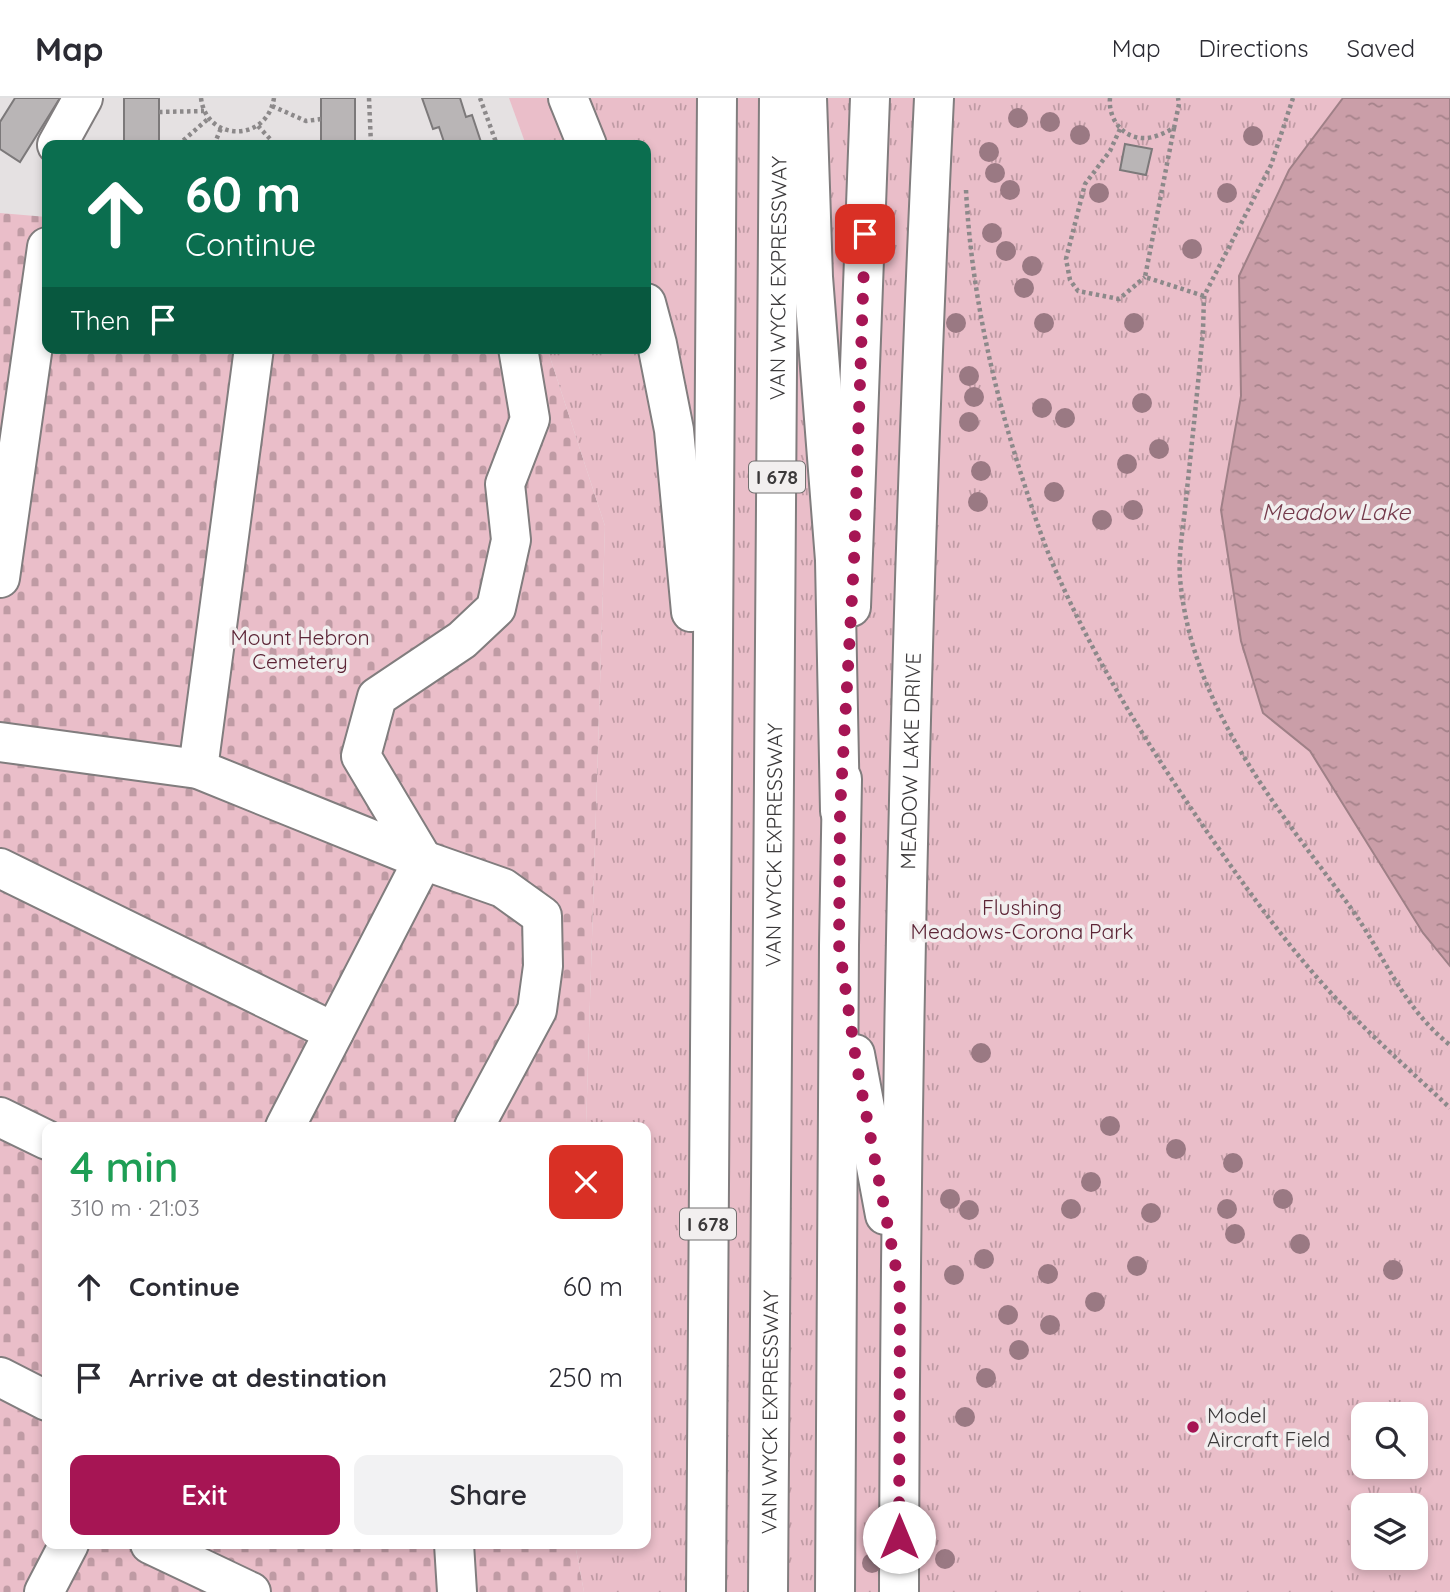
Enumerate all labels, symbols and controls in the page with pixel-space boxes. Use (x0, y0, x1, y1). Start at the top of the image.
text: Map (35, 28, 103, 69)
text: Map (1112, 33, 1161, 63)
text: Directions (1199, 33, 1309, 63)
text: Saved (1347, 33, 1415, 63)
street label: VAN WYCK EXPRESSWAY (764, 156, 792, 400)
text: 60 m (185, 163, 301, 224)
icon: ahead (70, 168, 161, 259)
pin (835, 204, 895, 264)
icon: arrive (846, 215, 884, 253)
text: Continue (185, 224, 316, 264)
icon: arrive (144, 301, 182, 339)
text: Then (70, 304, 130, 337)
road number: I 678 (749, 462, 805, 492)
water label: Meadow Lake (1262, 497, 1411, 526)
park label: Mount Hebron Cemetery (230, 624, 370, 674)
street label: MEADOW LAKE DRIVE (894, 652, 926, 870)
street label: VAN WYCK EXPRESSWAY (760, 723, 787, 967)
park label: Flushing Meadows-Corona Park (911, 894, 1133, 944)
text: 4 min (70, 1140, 179, 1193)
button: close (549, 1145, 623, 1219)
text: 310 m · 21:03 (70, 1193, 200, 1222)
road number: I 678 (680, 1208, 736, 1240)
icon: ahead (70, 1268, 108, 1306)
text: Continue (129, 1270, 240, 1303)
text: 60 m (563, 1270, 623, 1303)
street label: VAN WYCK EXPRESSWAY (755, 1290, 783, 1534)
icon: arrive (70, 1359, 108, 1397)
text: Arrive at destination (129, 1361, 387, 1394)
text: 250 m (548, 1361, 623, 1394)
place label: Model Aircraft Field (1207, 1402, 1330, 1452)
map controls (1351, 1402, 1428, 1570)
button: search (1351, 1402, 1428, 1479)
marker: Model Aircraft Field (1185, 1419, 1201, 1435)
button: Exit (70, 1455, 340, 1535)
button: Share (354, 1455, 623, 1535)
button: layers (1351, 1493, 1428, 1570)
position arrow (862, 1500, 936, 1574)

